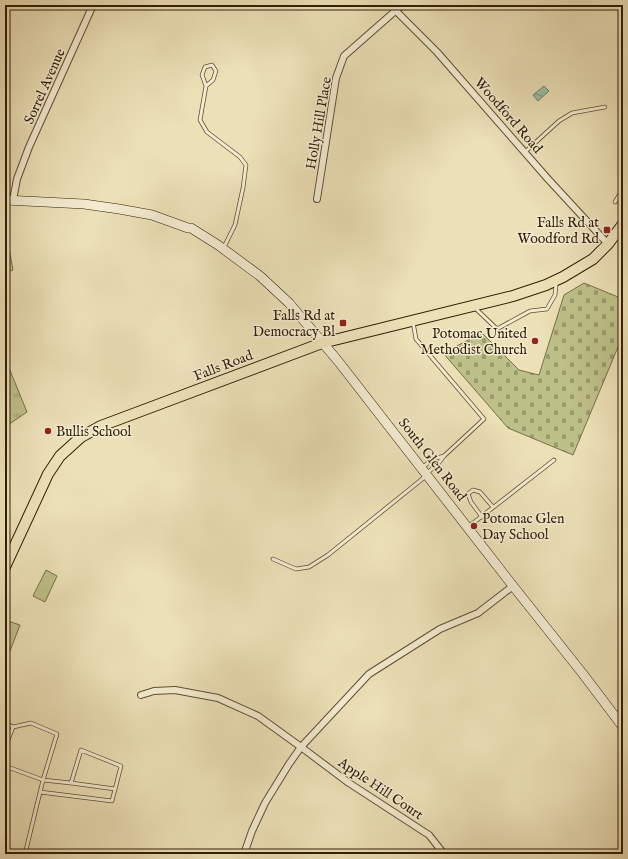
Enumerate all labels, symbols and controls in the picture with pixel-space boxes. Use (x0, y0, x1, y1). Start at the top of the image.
street label: Sorrel Avenue (20, 45, 70, 127)
street label: Woodford Road (470, 74, 547, 158)
street label: Holly Hill Place (302, 75, 336, 171)
place label: Falls Rd at Woodford Rd (518, 214, 600, 248)
marker: Falls Rd at Woodford Rd (602, 225, 612, 235)
place label: Falls Rd at Democracy Bl (253, 307, 335, 341)
marker: Falls Rd at Democracy Bl (338, 318, 348, 328)
place label: Potomac United Methodist Church (421, 325, 528, 359)
marker: Potomac United Methodist Church (530, 336, 540, 346)
street label: Falls Road (191, 346, 256, 385)
street label: South Glen Road (394, 414, 471, 505)
place label: Bullis School (56, 423, 132, 441)
marker: Bullis School (43, 426, 53, 436)
place label: Potomac Glen Day School (482, 510, 565, 544)
marker: Potomac Glen Day School (469, 521, 479, 531)
street label: Apple Hill Court (334, 753, 427, 824)

